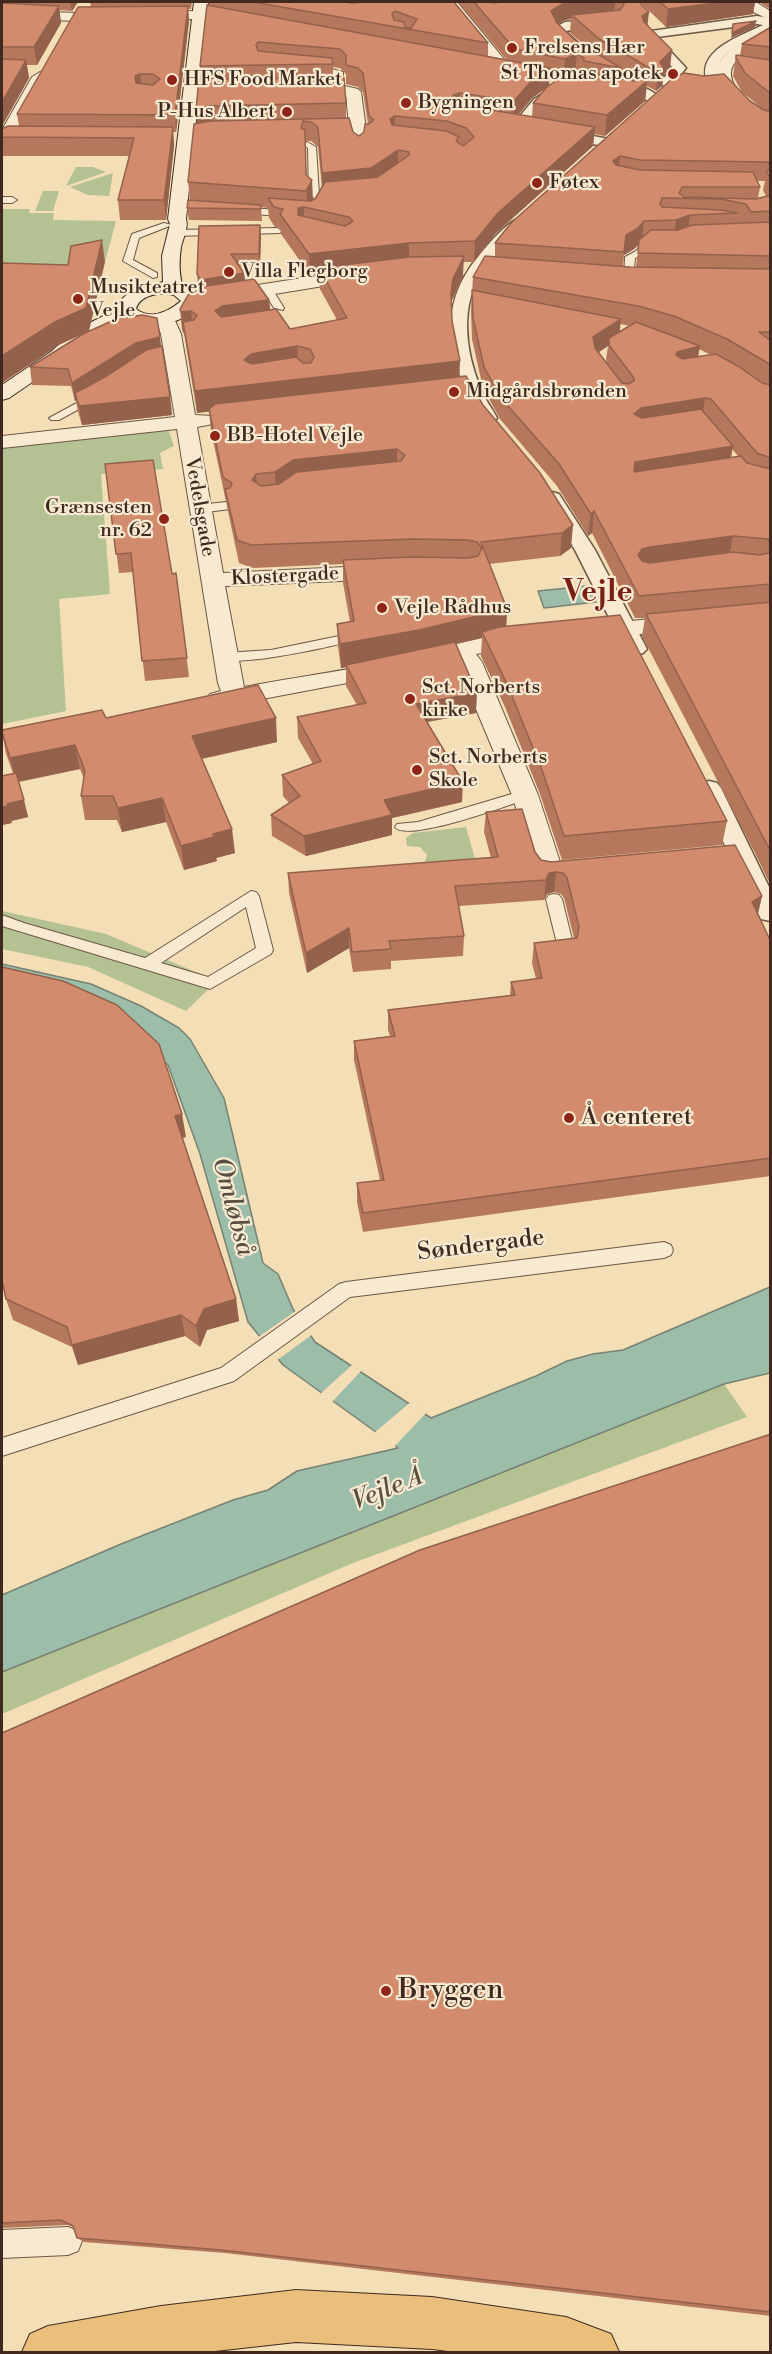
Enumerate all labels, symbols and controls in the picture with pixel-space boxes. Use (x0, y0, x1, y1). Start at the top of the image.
place label: Frelsens Hær (524, 36, 645, 60)
marker: Frelsens Hær (505, 41, 519, 55)
place label: St Thomas apotek (501, 62, 661, 86)
marker: St Thomas apotek (666, 67, 680, 81)
place label: HFS Food Market (184, 68, 342, 92)
marker: HFS Food Market (165, 73, 179, 87)
place label: Bygningen (418, 91, 514, 115)
marker: Bygningen (399, 96, 413, 110)
place label: P-Hus Albert (157, 100, 275, 124)
marker: P-Hus Albert (280, 105, 294, 119)
place label: Føtex (549, 171, 599, 195)
marker: Føtex (530, 176, 544, 190)
place label: Villa Flegborg (241, 260, 368, 284)
marker: Villa Flegborg (222, 265, 236, 279)
place label: Musikteatret Vejle (90, 276, 205, 323)
marker: Musikteatret Vejle (71, 292, 85, 306)
place label: Midgårdsbrønden (466, 380, 627, 404)
marker: Midgårdsbrønden (447, 385, 461, 399)
place label: BB-Hotel Vejle (227, 424, 363, 448)
marker: BB-Hotel Vejle (208, 429, 222, 443)
street label: Vedelsgade (178, 455, 220, 559)
place label: Grænsesten nr. 62 (45, 496, 152, 543)
marker: Grænsesten nr. 62 (157, 512, 171, 526)
street label: Klostergade (230, 562, 340, 592)
district label: Vejle (563, 576, 633, 612)
place label: Vejle Rådhus (394, 596, 511, 620)
marker: Vejle Rådhus (375, 601, 389, 615)
place label: Sct. Norberts kirke (422, 676, 540, 723)
marker: Sct. Norberts kirke (403, 692, 417, 706)
place label: Sct. Norberts Skole (429, 746, 547, 793)
marker: Sct. Norberts Skole (410, 763, 424, 777)
place label: Å centeret (581, 1104, 692, 1132)
marker: Å centeret (562, 1111, 576, 1125)
water label: Omløbså (204, 1154, 260, 1260)
street label: Søndergade (416, 1224, 546, 1268)
water label: Vejle Å (348, 1462, 428, 1518)
place label: Bryggen (398, 1974, 503, 2008)
marker: Bryggen (379, 1984, 393, 1998)

